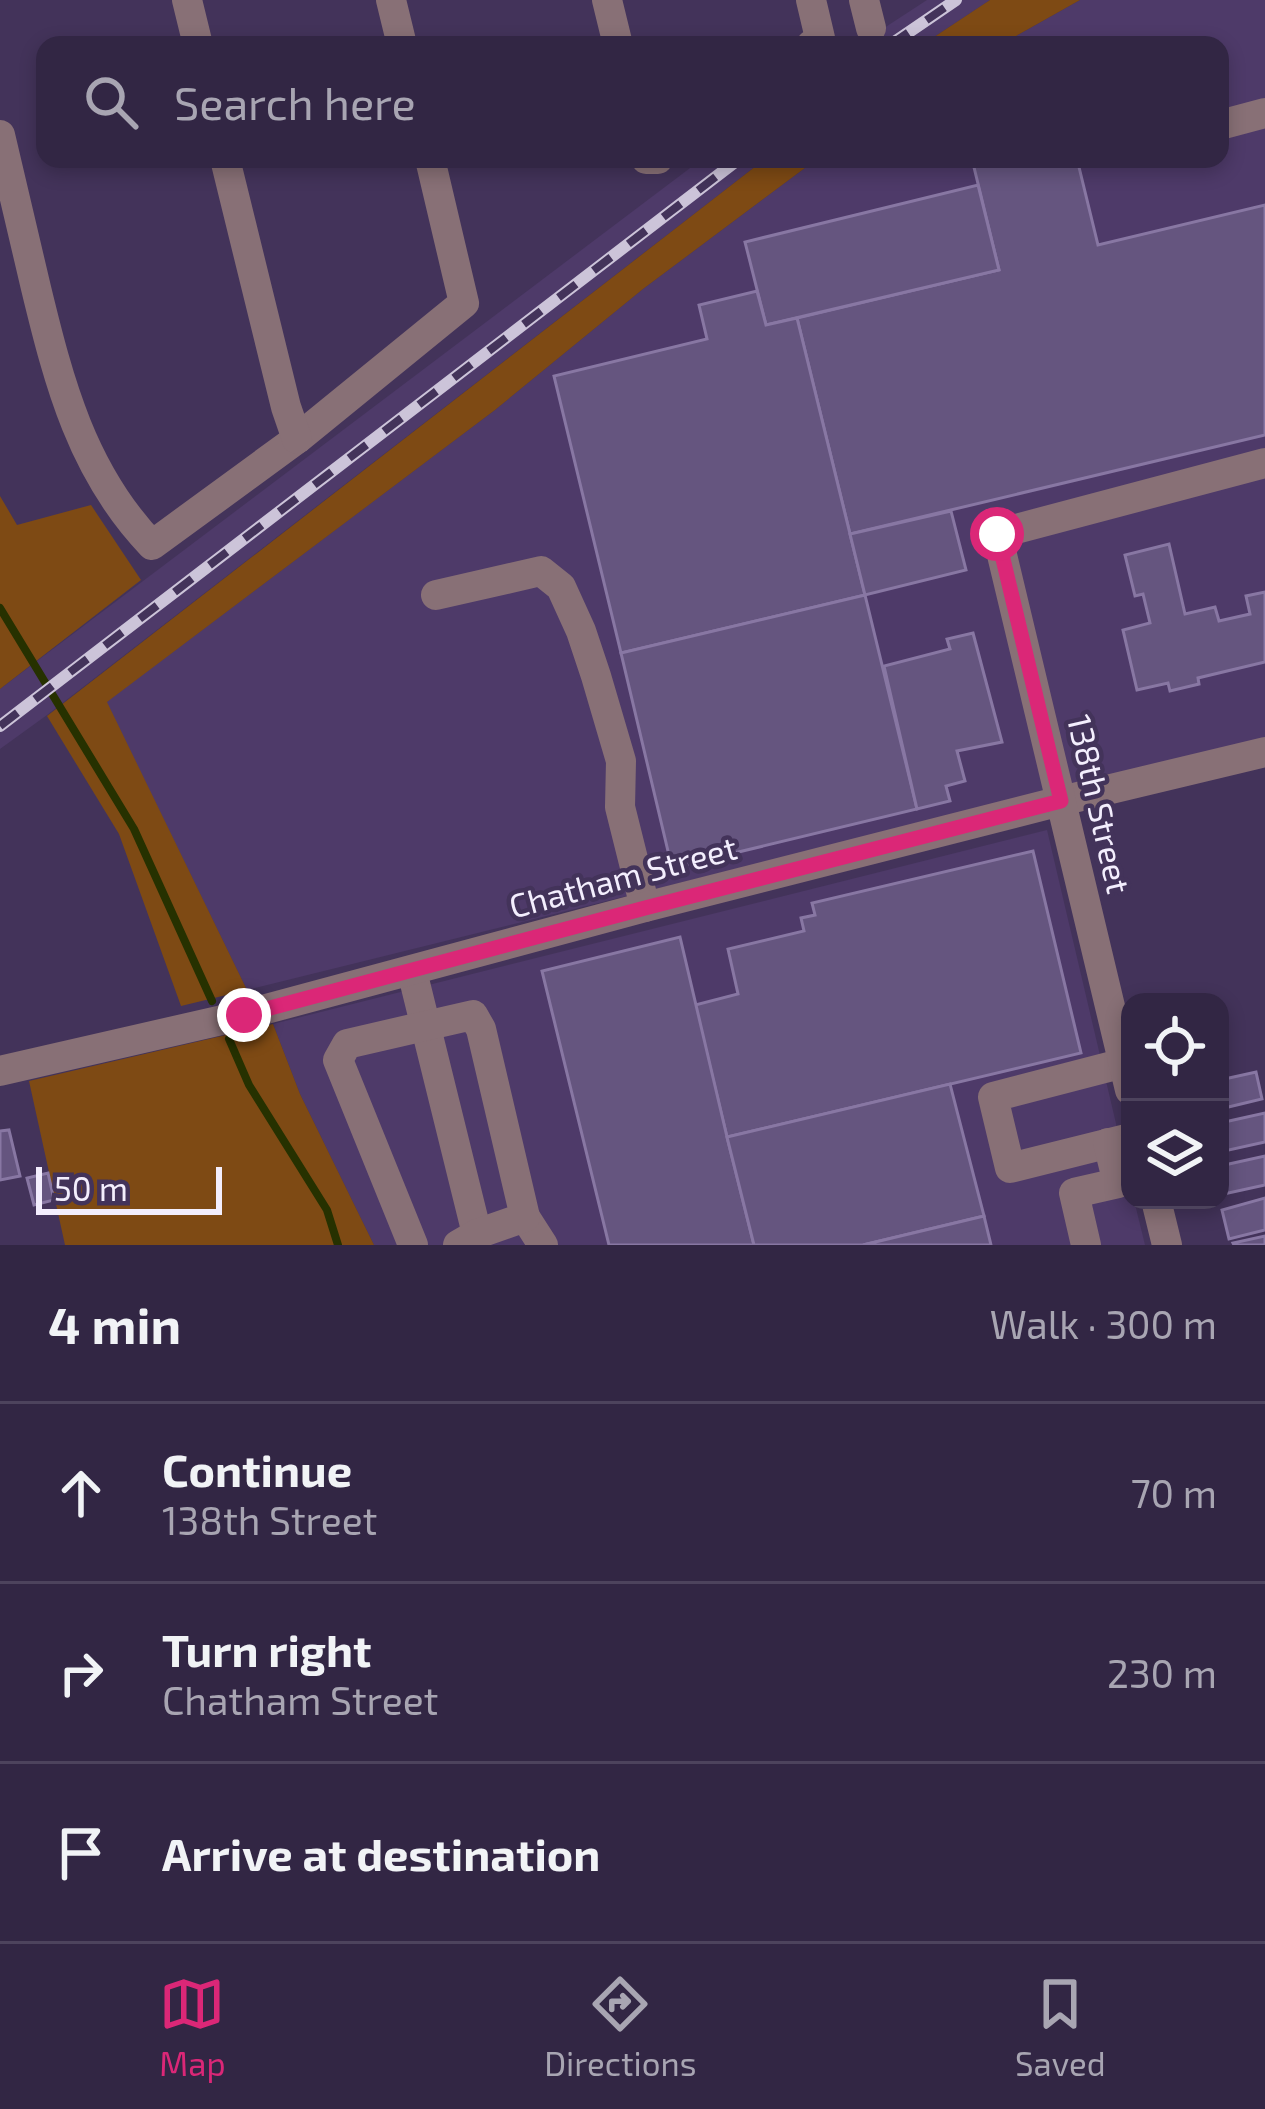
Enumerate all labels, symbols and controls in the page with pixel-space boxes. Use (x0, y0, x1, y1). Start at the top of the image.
search box (36, 36, 1229, 168)
icon: search (78, 69, 144, 135)
text: Search here (174, 75, 416, 129)
route start (970, 507, 1024, 561)
street label: 138th Street (1060, 710, 1140, 897)
street label: Chatham Street (505, 826, 741, 926)
route end (217, 988, 271, 1042)
map controls (1121, 993, 1229, 1209)
button: locate (1121, 993, 1229, 1101)
button: layers (1121, 1101, 1229, 1209)
scale bar (36, 1161, 222, 1214)
text: 50 m (54, 1168, 128, 1208)
text: 4 min (48, 1293, 181, 1354)
text: Walk · 300 m (990, 1300, 1217, 1347)
text: Continue (162, 1442, 352, 1496)
icon: ahead (48, 1460, 114, 1526)
text: 70 m (1131, 1469, 1217, 1516)
text: 138th Street (162, 1496, 377, 1543)
text: Turn right (162, 1622, 371, 1676)
icon: right (48, 1640, 114, 1706)
text: 230 m (1107, 1649, 1217, 1696)
text: Chatham Street (162, 1676, 438, 1723)
icon: arrive (48, 1820, 114, 1886)
text: Arrive at destination (162, 1826, 600, 1880)
tab: Map (159, 1971, 226, 2083)
tab: Directions (544, 1971, 696, 2083)
tab: Saved (1015, 1971, 1106, 2083)

